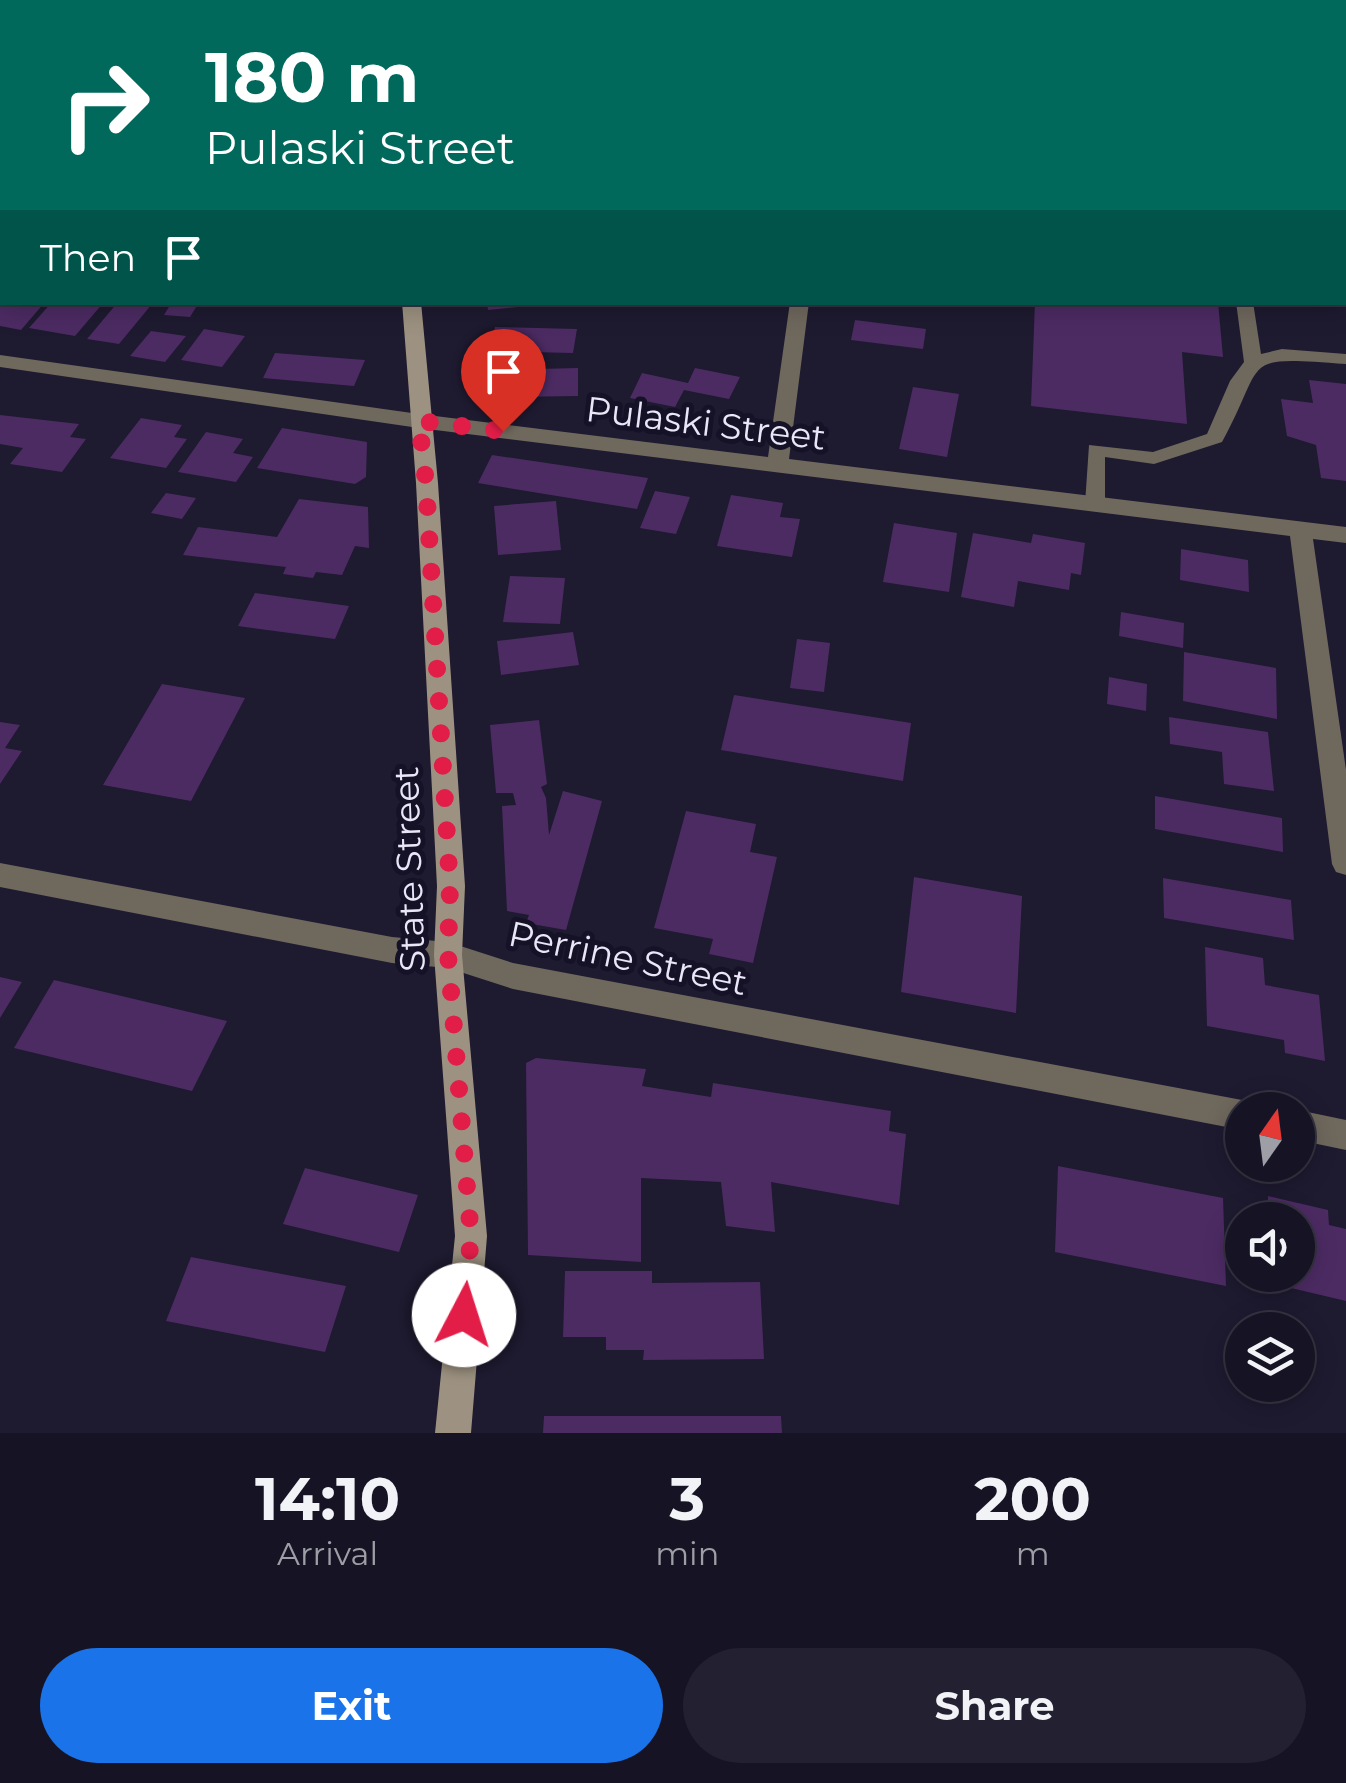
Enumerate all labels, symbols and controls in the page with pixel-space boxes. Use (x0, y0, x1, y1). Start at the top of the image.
text: 180 m (205, 34, 419, 120)
icon: right (40, 40, 170, 170)
text: Pulaski Street (205, 120, 515, 175)
icon: arrive (156, 230, 211, 285)
text: Then (40, 234, 136, 281)
pin (461, 329, 546, 432)
icon: arrive (476, 344, 531, 399)
street label: Pulaski Street (584, 387, 828, 459)
street label: State Street (384, 766, 434, 972)
street label: Perrine Street (505, 912, 751, 1004)
north arrow (1225, 1092, 1315, 1182)
map controls (1225, 1092, 1315, 1402)
button: sound (1225, 1202, 1315, 1292)
position arrow (412, 1263, 516, 1367)
button: layers (1225, 1312, 1315, 1402)
text: 14:10 (255, 1462, 400, 1535)
text: 3 (669, 1462, 705, 1535)
text: 200 (974, 1462, 1091, 1535)
text: Arrival (277, 1534, 378, 1573)
text: min (655, 1534, 719, 1573)
text: m (1016, 1534, 1050, 1573)
button: Exit (40, 1648, 663, 1763)
button: Share (683, 1648, 1306, 1763)

